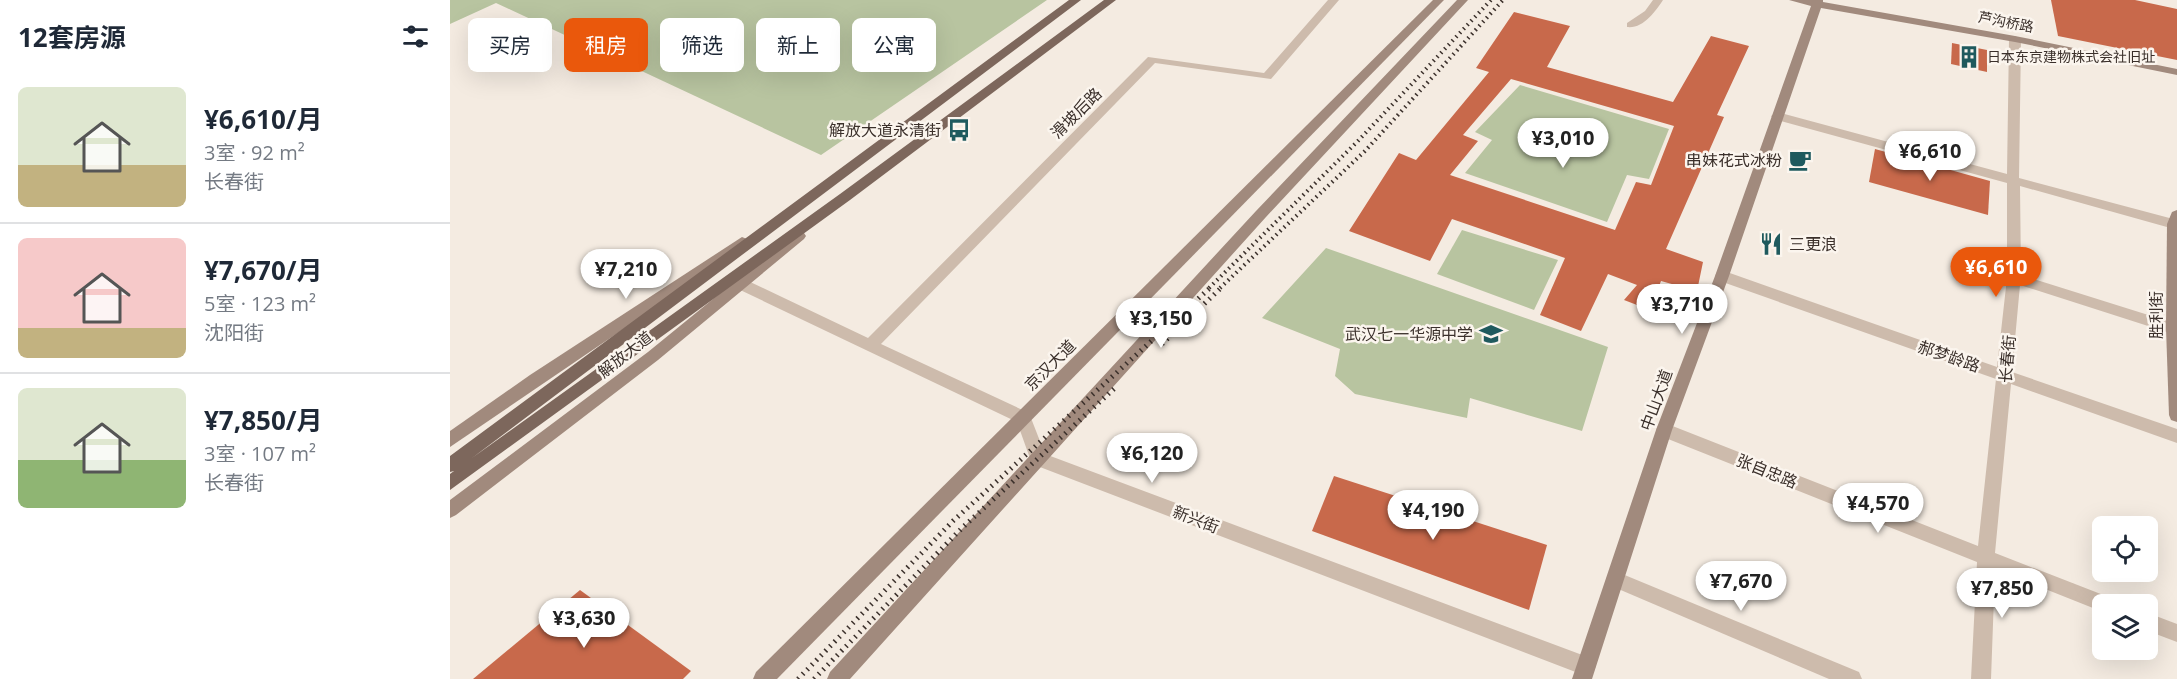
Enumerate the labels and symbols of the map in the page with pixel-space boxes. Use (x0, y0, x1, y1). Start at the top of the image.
street label: 芦沟桥路 (1977, 7, 2035, 36)
building icon: 日本东京建物株式会社旧址 (1956, 44, 1982, 70)
place label: 日本东京建物株式会社旧址 (1987, 47, 2155, 66)
street label: 滑坡后路 (1046, 83, 1106, 143)
bus stop icon: 解放大道永清街 (946, 117, 972, 143)
pin: ¥3,010 (1514, 118, 1612, 169)
place label: 解放大道永清街 (829, 119, 941, 141)
pin: ¥6,610 (1881, 131, 1979, 182)
cafe icon: 串妹花式冰粉 (1787, 147, 1813, 173)
place label: 串妹花式冰粉 (1686, 149, 1782, 171)
restaurant icon: 三更浪 (1758, 231, 1784, 257)
place label: 三更浪 (1789, 233, 1837, 255)
pin: ¥6,610 (1947, 247, 2045, 298)
pin: ¥7,210 (577, 249, 675, 300)
pin: ¥3,710 (1633, 284, 1731, 335)
street label: 胜利街 (2145, 291, 2167, 339)
pin: ¥3,150 (1112, 298, 1210, 349)
school or university icon: 武汉七一华源中学 (1478, 321, 1504, 347)
place label: 武汉七一华源中学 (1345, 323, 1473, 345)
street label: 解放大道 (593, 326, 657, 382)
street label: 长春街 (1994, 334, 2020, 384)
street label: 京汉大道 (1020, 335, 1080, 395)
street label: 郝梦龄路 (1915, 335, 1983, 377)
street label: 中山大道 (1635, 366, 1677, 434)
pin: ¥6,120 (1103, 433, 1201, 484)
street label: 张自忠路 (1733, 449, 1801, 493)
pin: ¥4,570 (1829, 483, 1927, 534)
pin: ¥4,190 (1384, 490, 1482, 541)
street label: 新兴街 (1170, 500, 1222, 538)
pin: ¥7,670 (1692, 561, 1790, 612)
pin: ¥7,850 (1953, 568, 2051, 619)
pin: ¥3,630 (535, 598, 633, 649)

